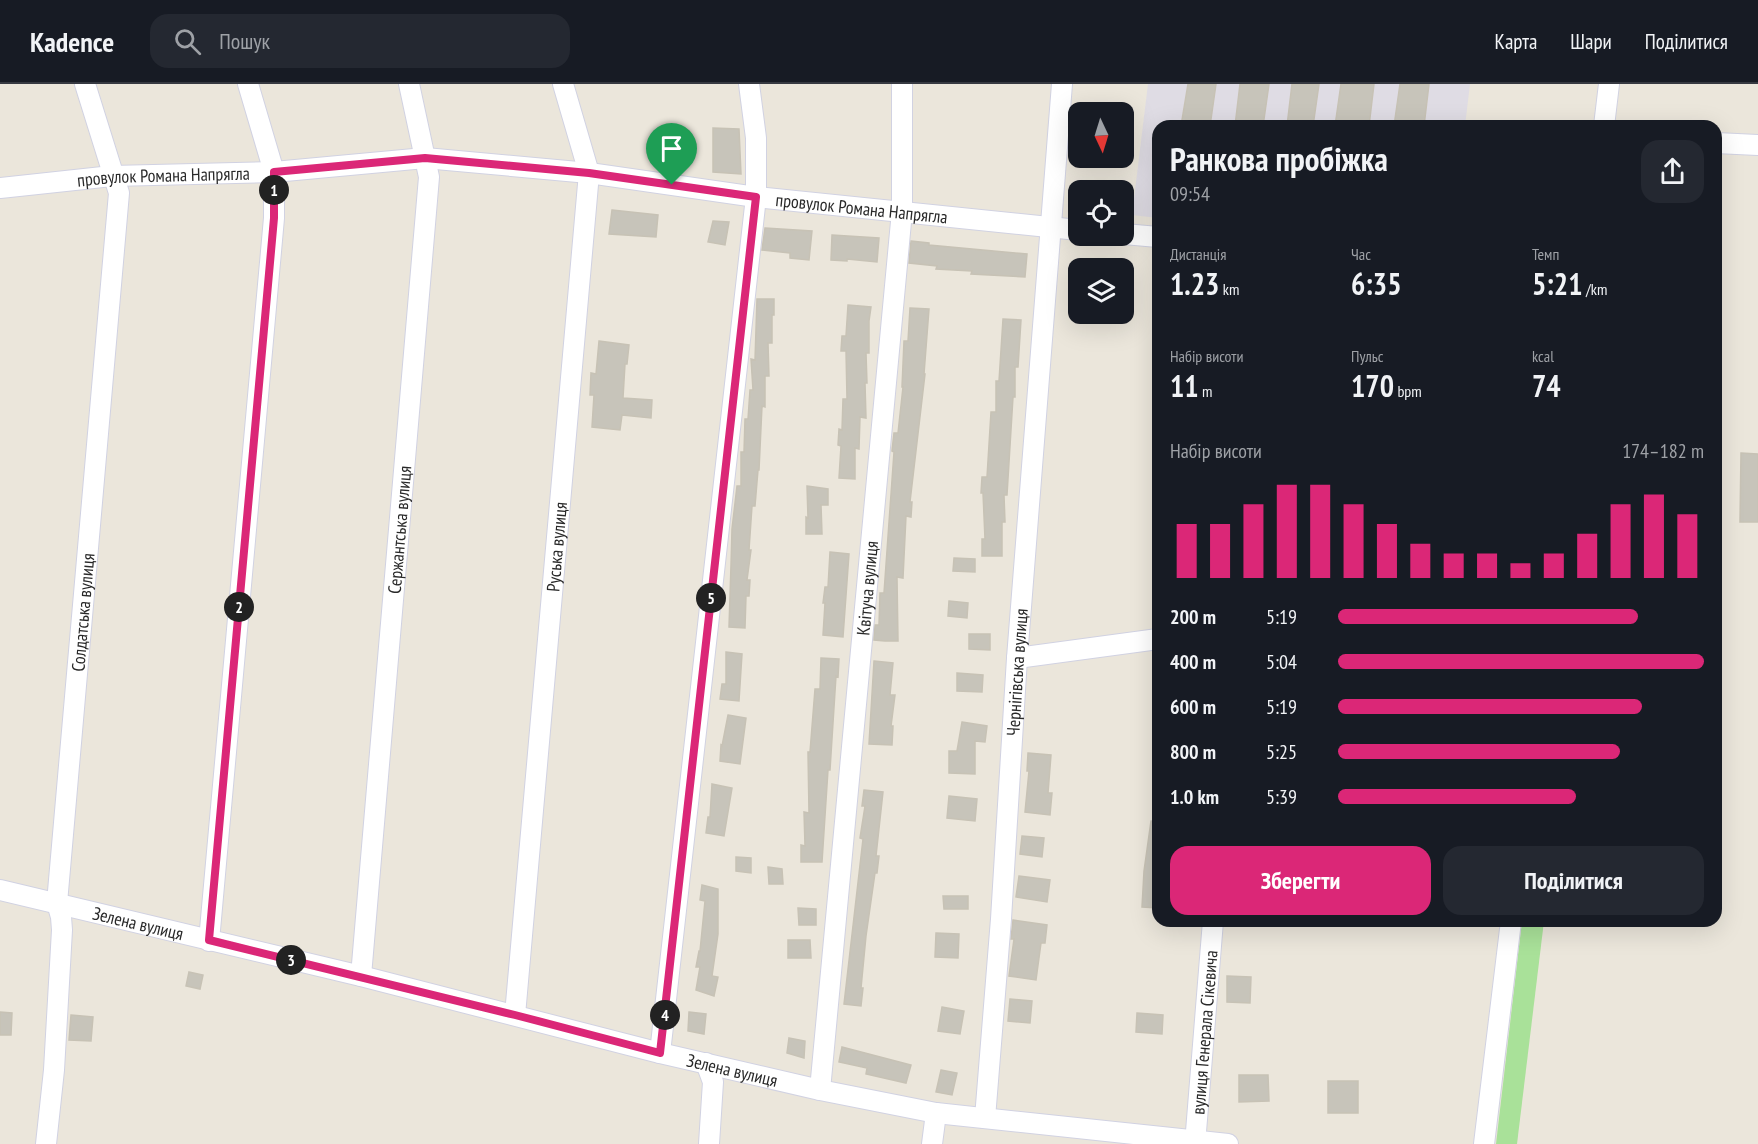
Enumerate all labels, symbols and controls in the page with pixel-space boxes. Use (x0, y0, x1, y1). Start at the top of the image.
search box (150, 14, 570, 68)
text: Kadence (30, 23, 114, 60)
icon: search (171, 25, 204, 58)
text: Пошук (219, 27, 270, 55)
text: Карта (1495, 28, 1537, 55)
text: Шари (1570, 28, 1612, 55)
text: Поділитися (1645, 28, 1728, 55)
north arrow (1068, 102, 1134, 168)
map controls (1068, 102, 1134, 324)
pin (646, 123, 697, 185)
icon: arrive (655, 132, 688, 165)
text: Ранкова пробіжка (1170, 137, 1388, 180)
button: share (1641, 140, 1704, 203)
street label: провулок Романа Напрягла (76, 161, 250, 191)
pin: 1 (259, 175, 289, 205)
text: 1 (270, 180, 278, 200)
button: locate (1068, 180, 1134, 246)
text: 09:54 (1170, 181, 1210, 207)
street label: провулок Романа Напрягла (775, 188, 949, 228)
text: Дистанція (1170, 244, 1226, 264)
text: Час (1351, 244, 1371, 264)
text: Темп (1532, 244, 1559, 264)
button: layers (1068, 258, 1134, 324)
text: 1.23 (1170, 264, 1219, 303)
text: 6:35 (1351, 264, 1402, 303)
text: 5:21 (1532, 264, 1583, 303)
text: km (1219, 279, 1239, 299)
text: /km (1583, 279, 1607, 299)
text: Набір висоти (1170, 346, 1243, 366)
text: Пульс (1351, 346, 1383, 366)
text: kcal (1532, 346, 1554, 366)
text: 11 (1170, 366, 1199, 405)
text: 170 (1351, 366, 1394, 405)
text: 74 (1532, 366, 1561, 405)
text: m (1199, 381, 1213, 401)
text: bpm (1394, 381, 1422, 401)
text: Набір висоти (1170, 438, 1262, 464)
text: 174–182 m (1622, 438, 1704, 464)
street label: Сержантська вулиця (382, 465, 416, 595)
street label: Руська вулиця (541, 501, 572, 593)
street label: Квітуча вулиця (851, 540, 883, 636)
street label: Солдатська вулиця (66, 552, 99, 672)
pin: 5 (696, 583, 726, 613)
text: 5 (707, 588, 715, 608)
pin: 2 (224, 592, 254, 622)
text: 2 (235, 597, 243, 617)
text: 200 m (1170, 604, 1216, 630)
text: 5:19 (1266, 604, 1297, 630)
street label: Чернігівська вулиця (1001, 608, 1032, 736)
text: 400 m (1170, 649, 1216, 675)
text: 5:04 (1266, 649, 1297, 675)
text: 600 m (1170, 694, 1216, 720)
text: 5:19 (1266, 694, 1297, 720)
text: 800 m (1170, 739, 1216, 765)
text: 5:25 (1266, 739, 1297, 765)
text: 1.0 km (1170, 784, 1219, 810)
text: 5:39 (1266, 784, 1297, 810)
button: Зберегти (1170, 846, 1431, 915)
button: Поділитися (1443, 846, 1704, 915)
street label: Зелена вулиця (90, 901, 186, 945)
pin: 3 (276, 945, 306, 975)
street label: вулиця Генерала Сікевича (1186, 949, 1222, 1115)
text: 3 (287, 950, 295, 970)
pin: 4 (650, 1000, 680, 1030)
text: 4 (661, 1005, 669, 1025)
street label: Зелена вулиця (685, 1048, 780, 1091)

